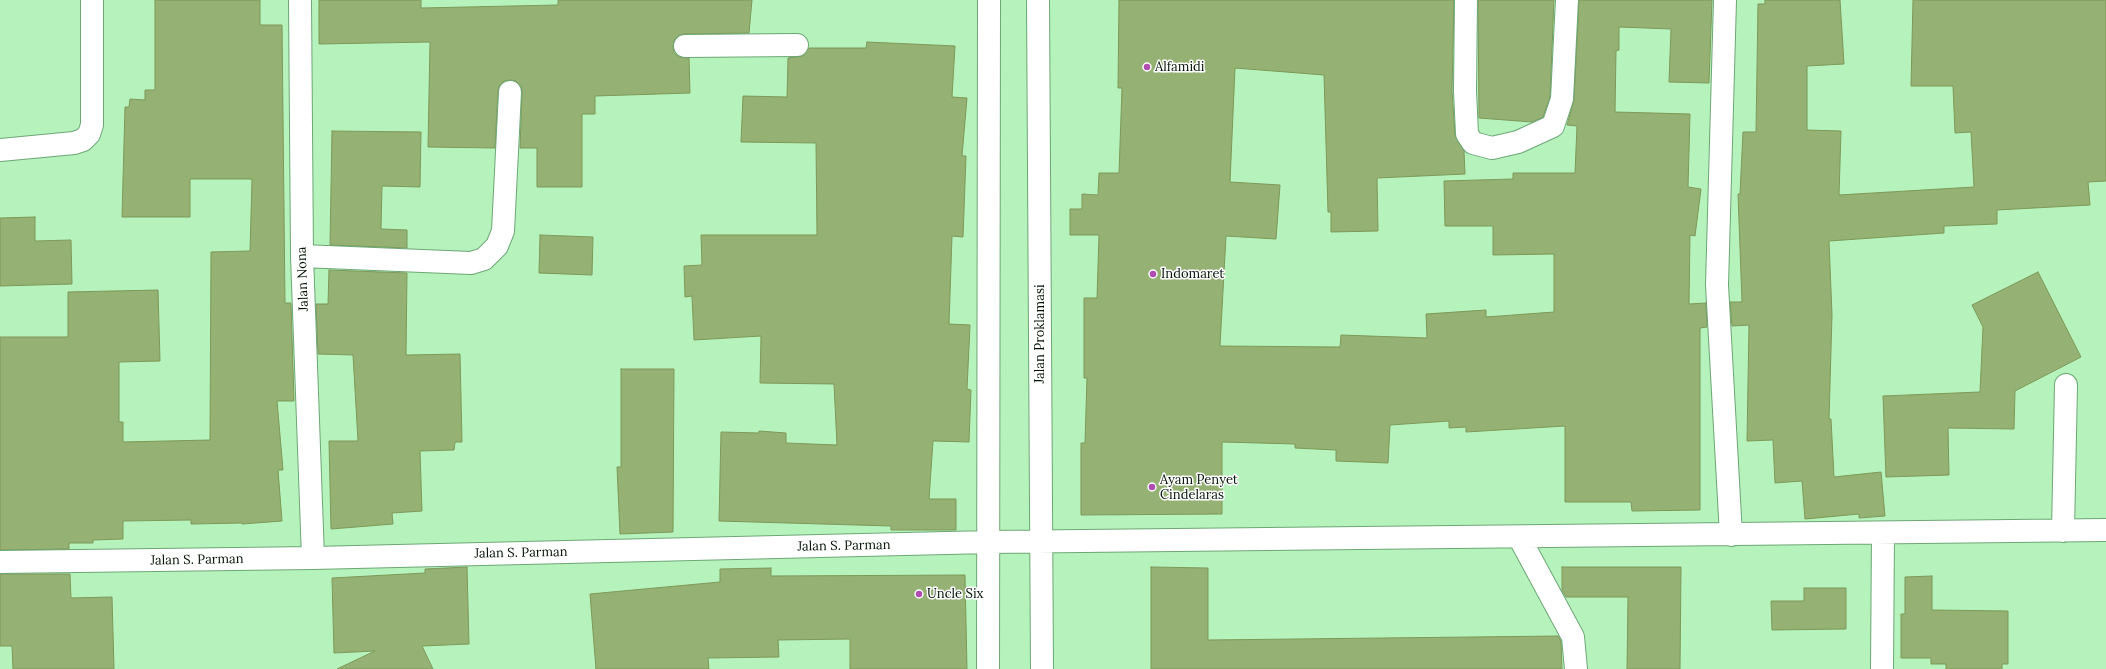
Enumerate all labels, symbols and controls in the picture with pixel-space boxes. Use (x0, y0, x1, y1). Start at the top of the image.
place label: Alfamidi (1155, 59, 1204, 75)
marker: Alfamidi (1142, 62, 1152, 72)
street label: Jalan Nona (294, 246, 312, 312)
place label: Indomaret (1161, 266, 1224, 282)
marker: Indomaret (1148, 269, 1158, 279)
street label: Jalan Proklamasi (1032, 284, 1048, 384)
place label: Ayam Penyet Cindelaras (1160, 472, 1238, 503)
marker: Ayam Penyet Cindelaras (1147, 482, 1157, 492)
street label: Jalan S. Parman (797, 537, 891, 555)
street label: Jalan S. Parman (474, 544, 568, 562)
street label: Jalan S. Parman (150, 551, 244, 569)
place label: Uncle Six (927, 586, 983, 602)
marker: Uncle Six (914, 589, 924, 599)

